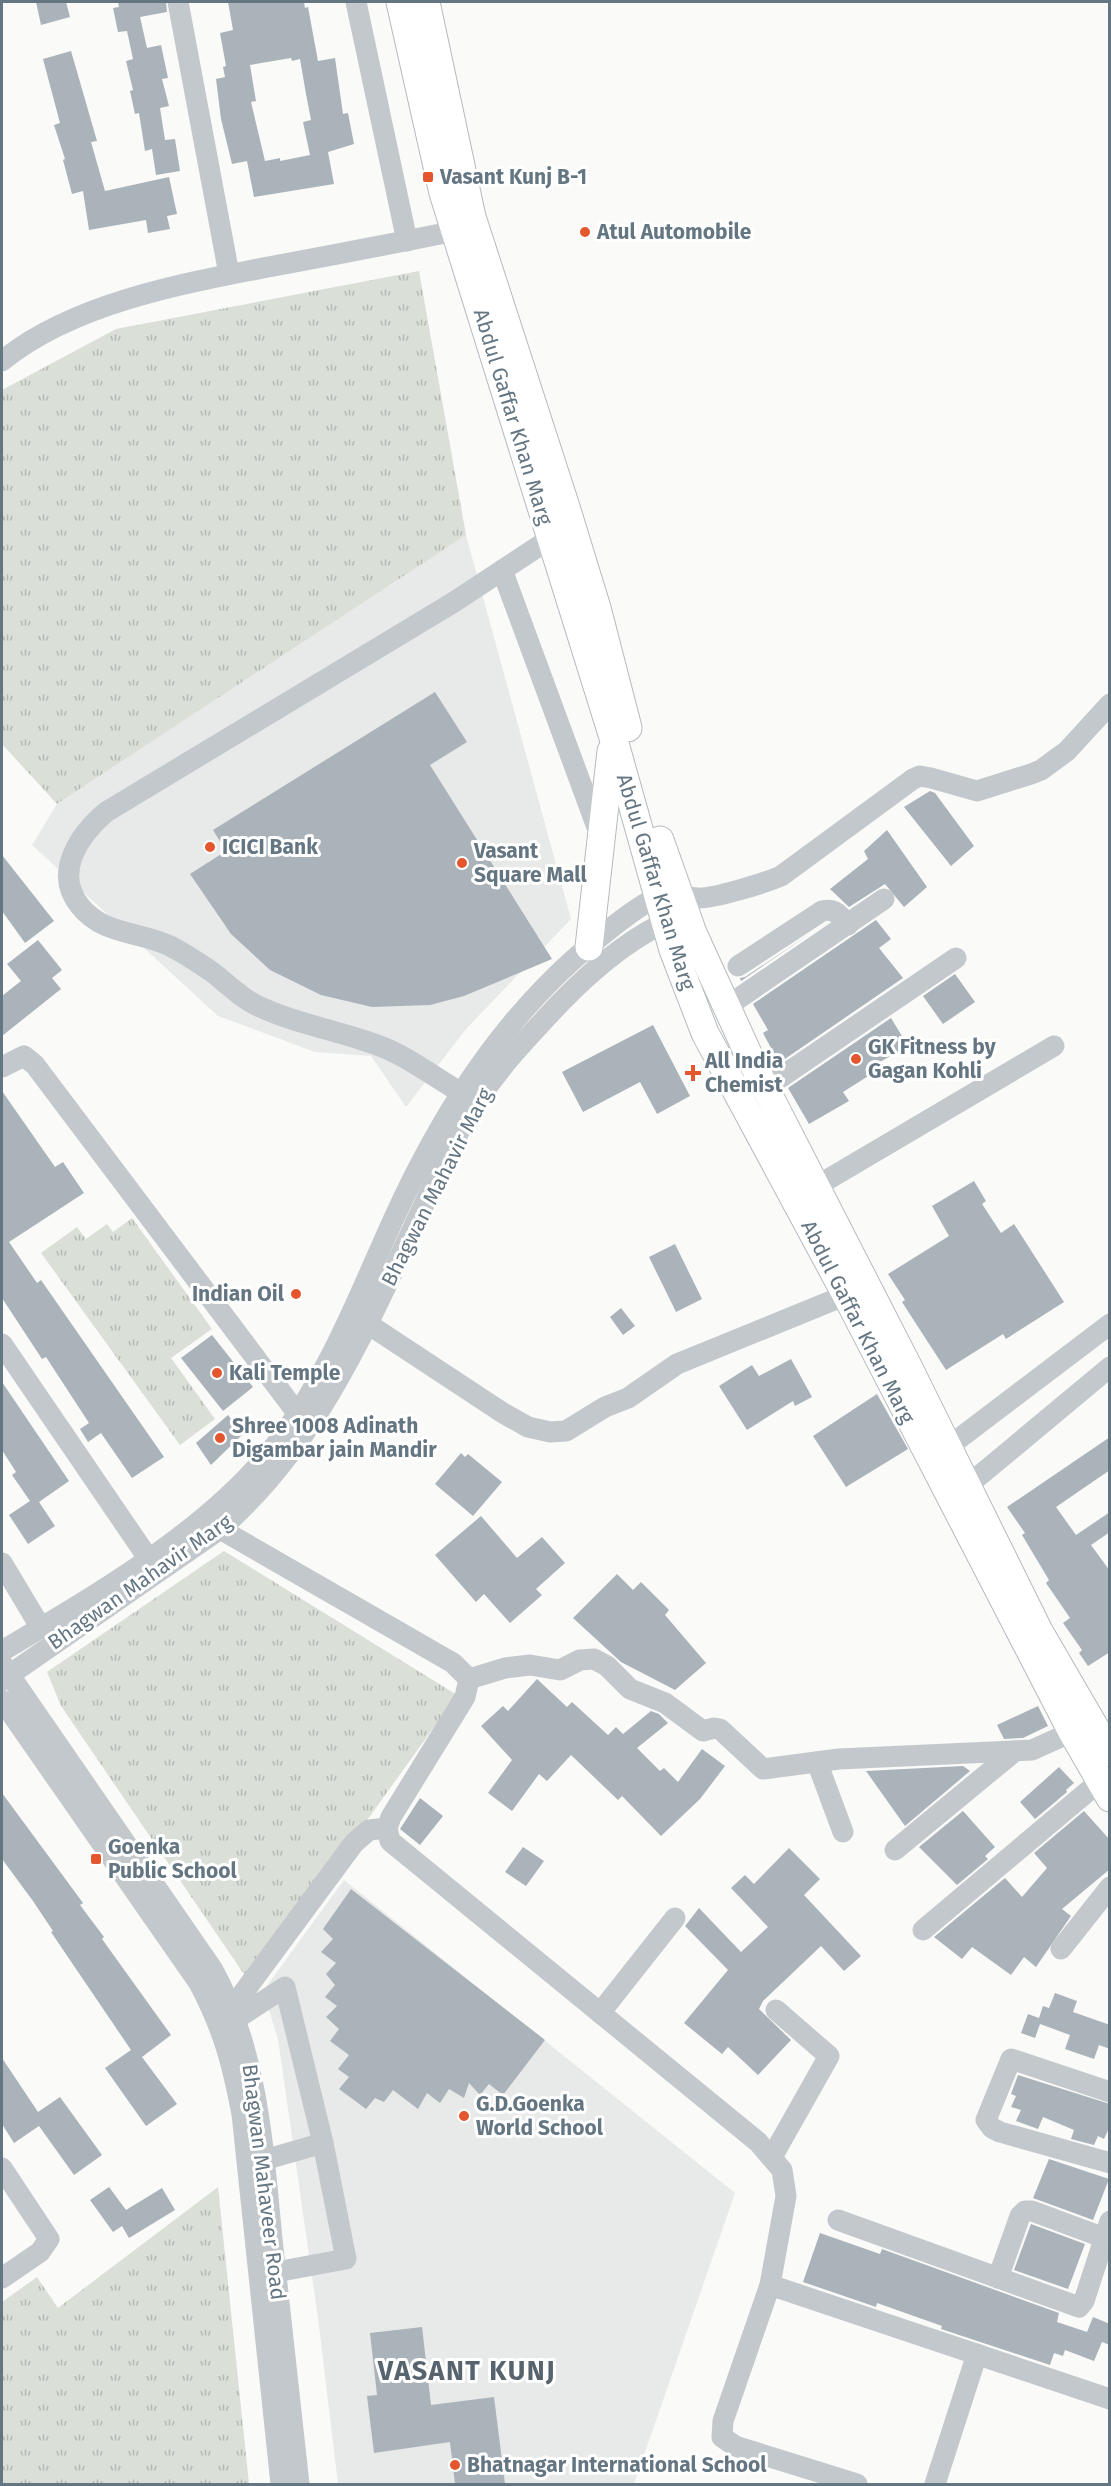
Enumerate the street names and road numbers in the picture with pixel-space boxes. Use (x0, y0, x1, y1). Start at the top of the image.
street label: Abdul Gaffar Khan Marg (468, 306, 558, 528)
street label: Abdul Gaffar Khan Marg (611, 771, 701, 993)
street label: Bhagwan Mahavir Marg (376, 1084, 498, 1290)
street label: Abdul Gaffar Khan Marg (795, 1216, 921, 1428)
street label: Bhagwan Mahavir Marg (43, 1509, 237, 1655)
street label: Bhagwan Mahaveer Road (237, 2062, 291, 2302)

